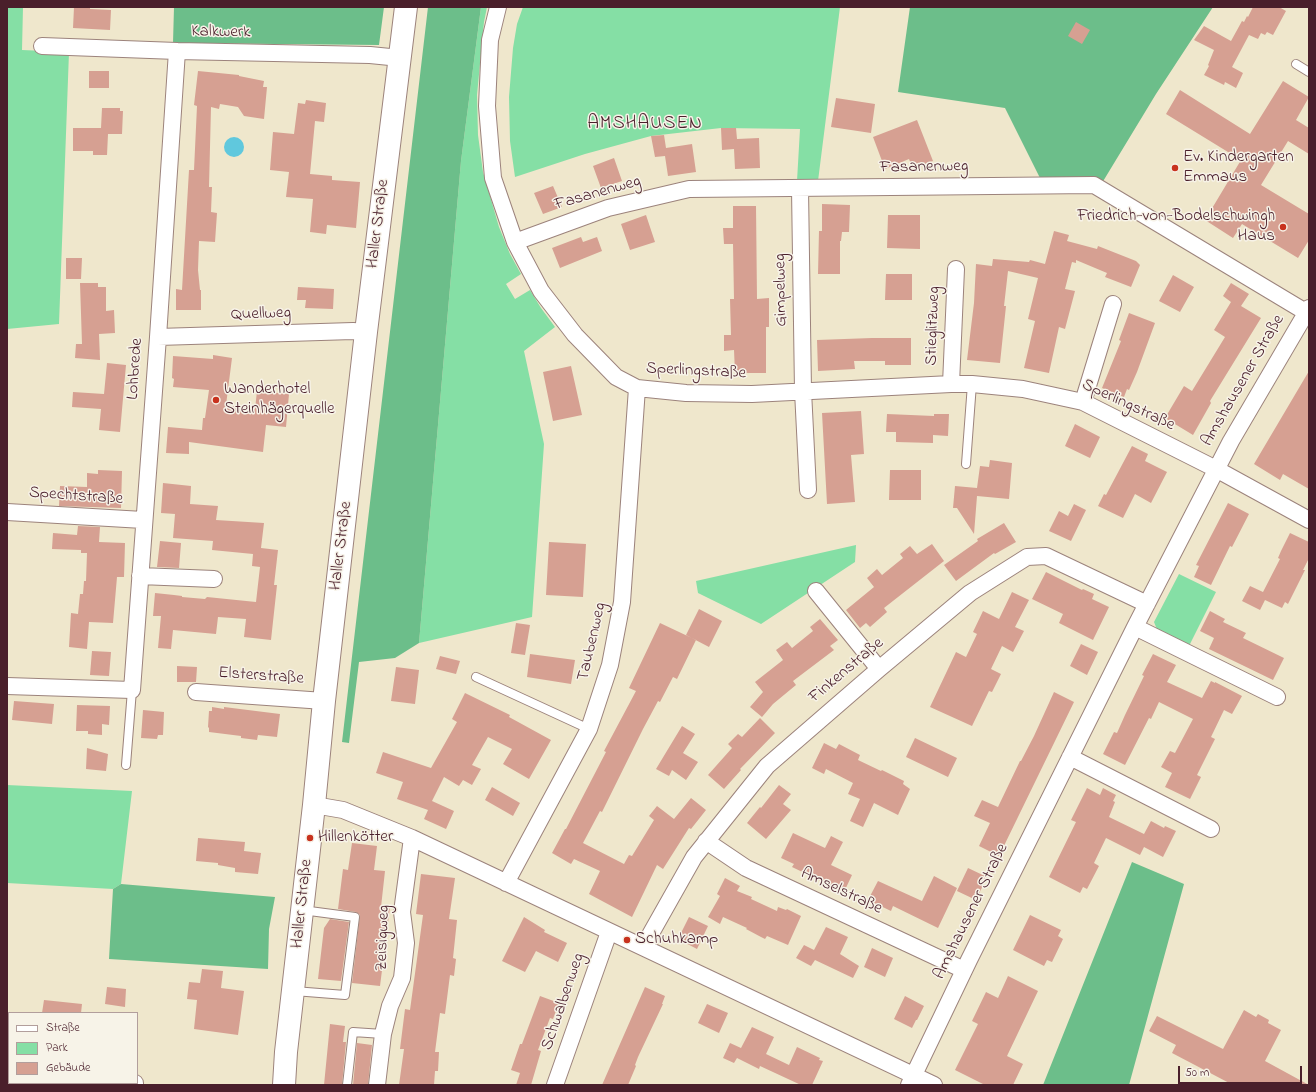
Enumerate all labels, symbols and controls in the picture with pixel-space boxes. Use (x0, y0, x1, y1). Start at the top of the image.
street label: Kalkwerk (191, 22, 251, 44)
district label: AMSHAUSEN (587, 114, 703, 136)
place label: Ev. Kindergarten Emmaus (1183, 148, 1294, 188)
street label: Fasanenweg (879, 157, 969, 179)
marker: Ev. Kindergarten Emmaus (1170, 163, 1180, 173)
street label: Fasanenweg (552, 172, 644, 216)
street label: Haller Straße (363, 178, 395, 270)
place label: Friedrich-von-Bodelschwingh Haus (1077, 207, 1275, 247)
marker: Friedrich-von-Bodelschwingh Haus (1278, 222, 1288, 232)
street label: Gimpelweg (771, 253, 793, 327)
street label: Stieglitzweg (922, 286, 946, 366)
street label: Quellweg (230, 304, 292, 326)
street label: Amshausener Straße (1198, 312, 1290, 450)
street label: Lohbrede (124, 338, 148, 400)
street label: Sperlingstraße (645, 359, 747, 385)
street label: Sperlingstraße (1078, 376, 1178, 436)
place label: Wanderhotel Steinhägerquelle (224, 380, 335, 420)
marker: Wanderhotel Steinhägerquelle (211, 395, 221, 405)
street label: Spechtstraße (28, 484, 124, 510)
street label: Haller Straße (326, 500, 358, 592)
street label: Taubenweg (574, 601, 612, 683)
street label: Finkenstraße (806, 634, 888, 708)
street label: Elsterstraße (218, 664, 304, 690)
place label: Hillenkötter (318, 828, 393, 848)
marker: Hillenkötter (305, 833, 315, 843)
street label: Amshausener Straße (930, 841, 1014, 983)
street label: Haller Straße (288, 858, 318, 950)
street label: Amselstraße (797, 864, 885, 920)
street label: Zeisigweg (373, 905, 395, 971)
place label: Schuhkamp (635, 930, 718, 950)
marker: Schuhkamp (622, 935, 632, 945)
street label: Schwalbenweg (538, 951, 590, 1053)
legend (8, 1012, 138, 1084)
text: Straße (46, 1019, 80, 1037)
text: Park (46, 1039, 68, 1057)
scale bar (1180, 1058, 1304, 1084)
text: Gebäude (46, 1059, 90, 1077)
text: 50 m (1185, 1064, 1209, 1082)

